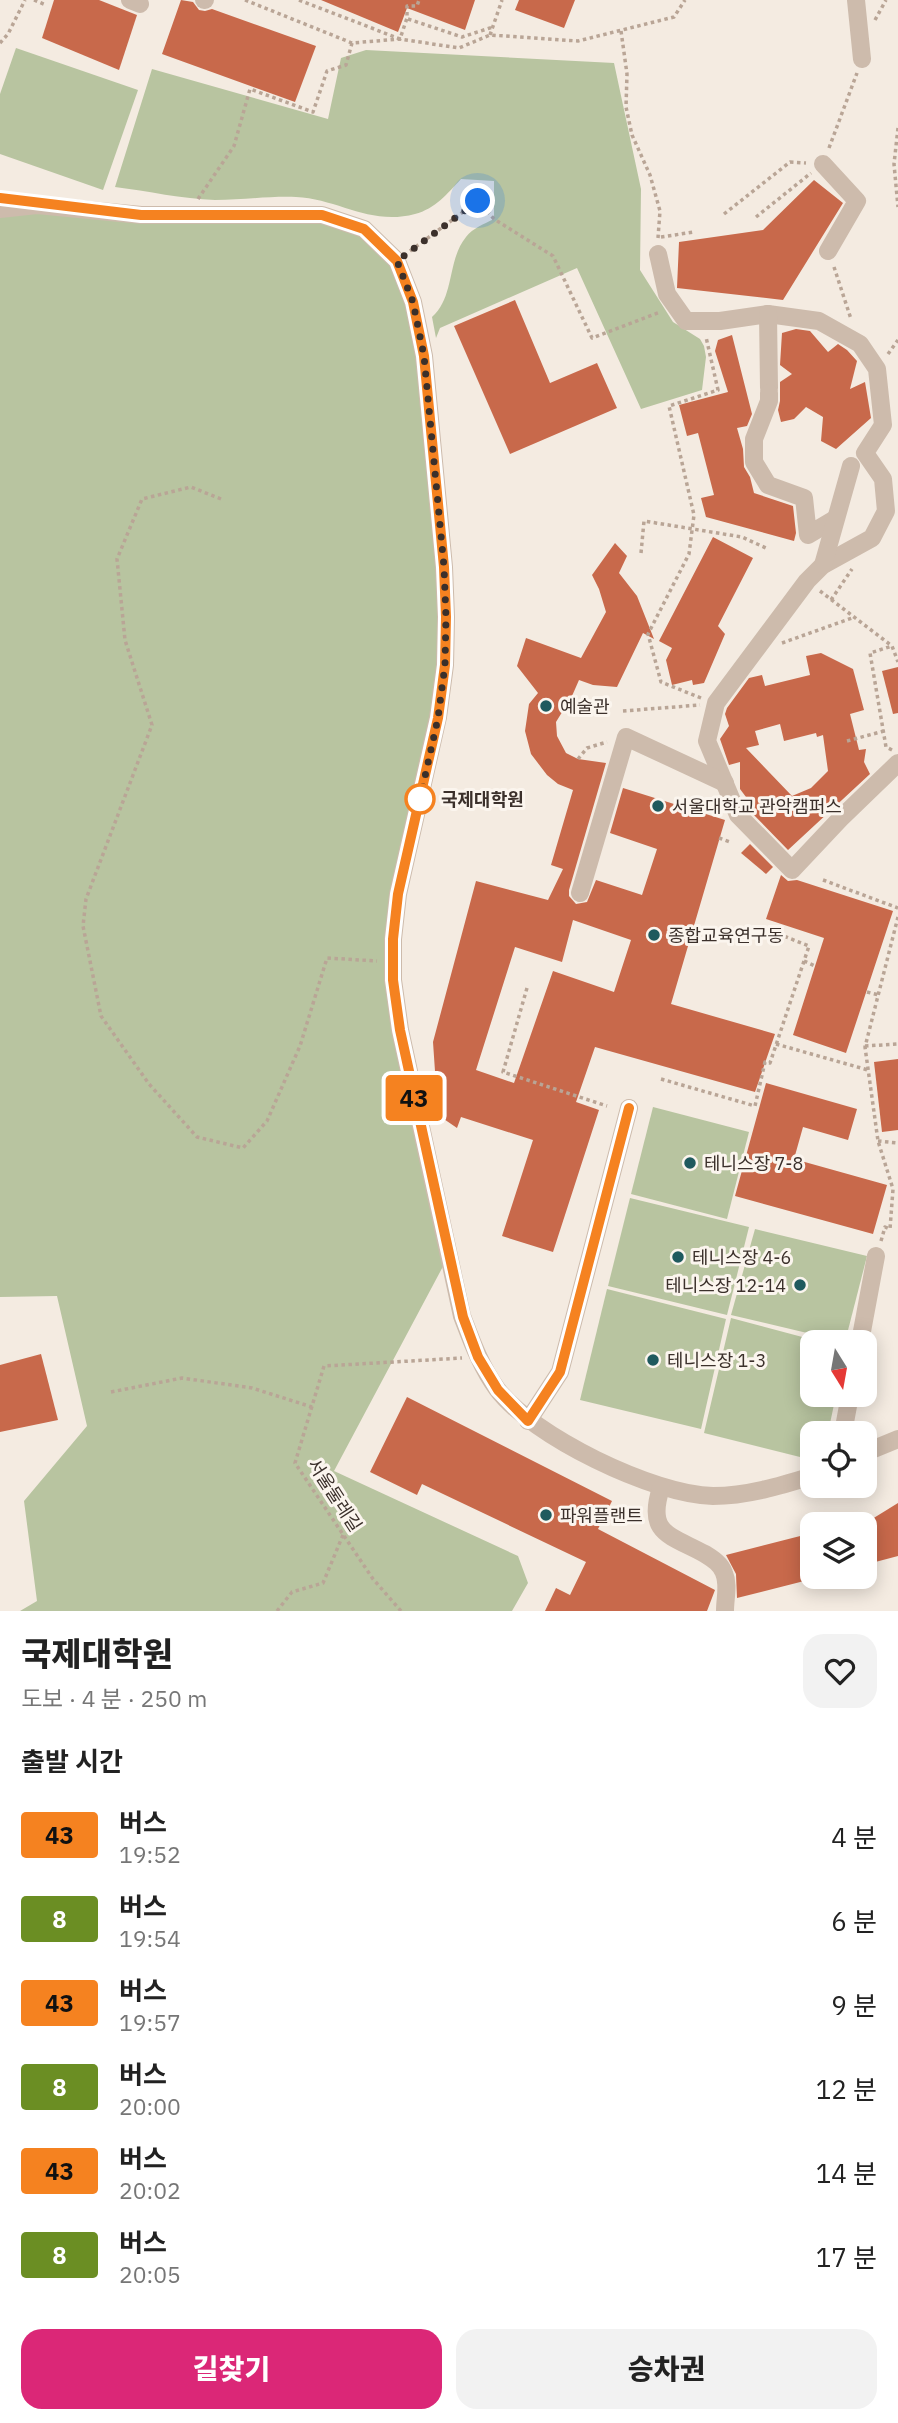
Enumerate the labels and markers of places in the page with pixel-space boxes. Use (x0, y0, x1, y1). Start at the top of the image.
place label: 예술관 (560, 695, 610, 718)
marker: 예술관 (538, 698, 554, 714)
marker: 국제대학원 (405, 784, 435, 814)
place label: 국제대학원 (441, 788, 524, 811)
place label: 서울대학교 관악캠퍼스 (672, 795, 842, 818)
marker: 서울대학교 관악캠퍼스 (650, 798, 666, 814)
place label: 종합교육연구동 (668, 924, 784, 947)
marker: 종합교육연구동 (646, 927, 662, 943)
place label: 테니스장 7-8 (704, 1152, 803, 1175)
marker: 테니스장 7-8 (682, 1155, 698, 1171)
place label: 테니스장 4-6 (692, 1246, 791, 1269)
marker: 테니스장 4-6 (670, 1249, 686, 1265)
place label: 테니스장 12-14 (665, 1274, 786, 1297)
marker: 테니스장 12-14 (792, 1277, 808, 1293)
place label: 테니스장 1-3 (667, 1349, 766, 1372)
marker: 테니스장 1-3 (645, 1352, 661, 1368)
place label: 파워플랜트 (560, 1504, 643, 1527)
marker: 파워플랜트 (538, 1507, 554, 1523)

